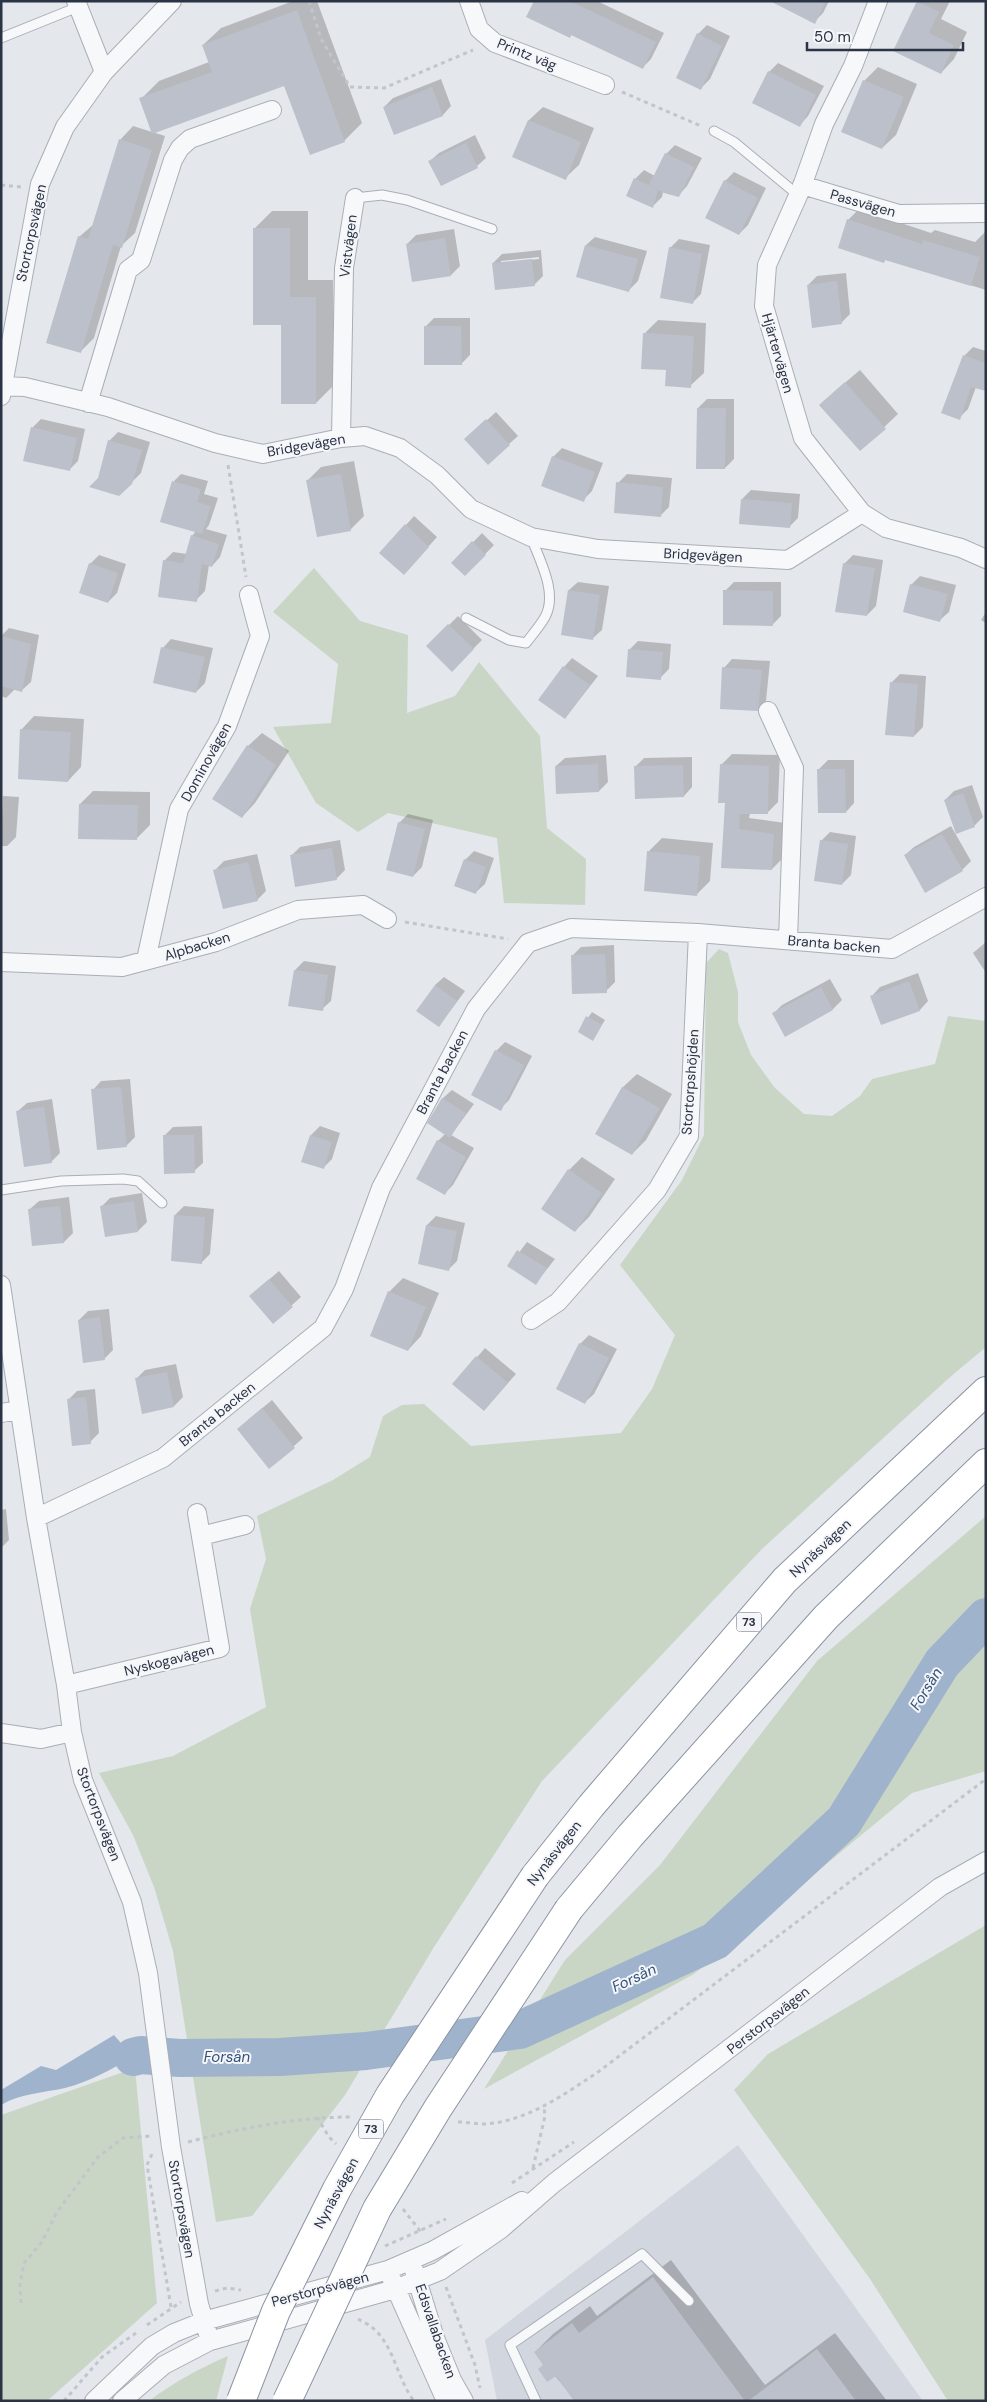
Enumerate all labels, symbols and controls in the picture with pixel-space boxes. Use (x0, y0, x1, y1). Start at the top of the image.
scale bar (807, 20, 963, 52)
text: 50 m (814, 27, 851, 47)
street label: Printz väg (495, 34, 560, 74)
street label: Stortorpsvägen (12, 183, 50, 283)
street label: Passvägen (828, 185, 898, 221)
street label: Vistvägen (335, 214, 361, 278)
street label: Hjärtervägen (758, 311, 798, 395)
street label: Bridgevägen (265, 429, 347, 461)
street label: Bridgevägen (663, 544, 743, 566)
street label: Dominovägen (177, 719, 235, 805)
street label: Alpbacken (162, 927, 232, 965)
street label: Branta backen (787, 931, 881, 957)
street label: Branta backen (412, 1027, 472, 1117)
street label: Stortorpshöjden (677, 1029, 703, 1135)
street label: Branta backen (175, 1378, 259, 1450)
street label: Nynäsvägen (785, 1515, 855, 1581)
road number: 73 (736, 1612, 762, 1631)
street label: Nyskogavägen (122, 1640, 216, 1680)
water label: Forsån (905, 1664, 947, 1714)
street label: Stortorpsvägen (73, 1764, 125, 1864)
street label: Nynäsvägen (523, 1817, 585, 1889)
water label: Forsån (609, 1959, 660, 1997)
street label: Perstorpsvägen (723, 1982, 813, 2058)
water label: Forsån (204, 2047, 251, 2067)
road number: 73 (358, 2120, 384, 2138)
street label: Nynäsvägen (310, 2154, 362, 2232)
street label: Stortorpsvägen (165, 2159, 199, 2259)
street label: Perstorpsvägen (269, 2267, 371, 2311)
street label: Edsvallabacken (411, 2281, 461, 2381)

